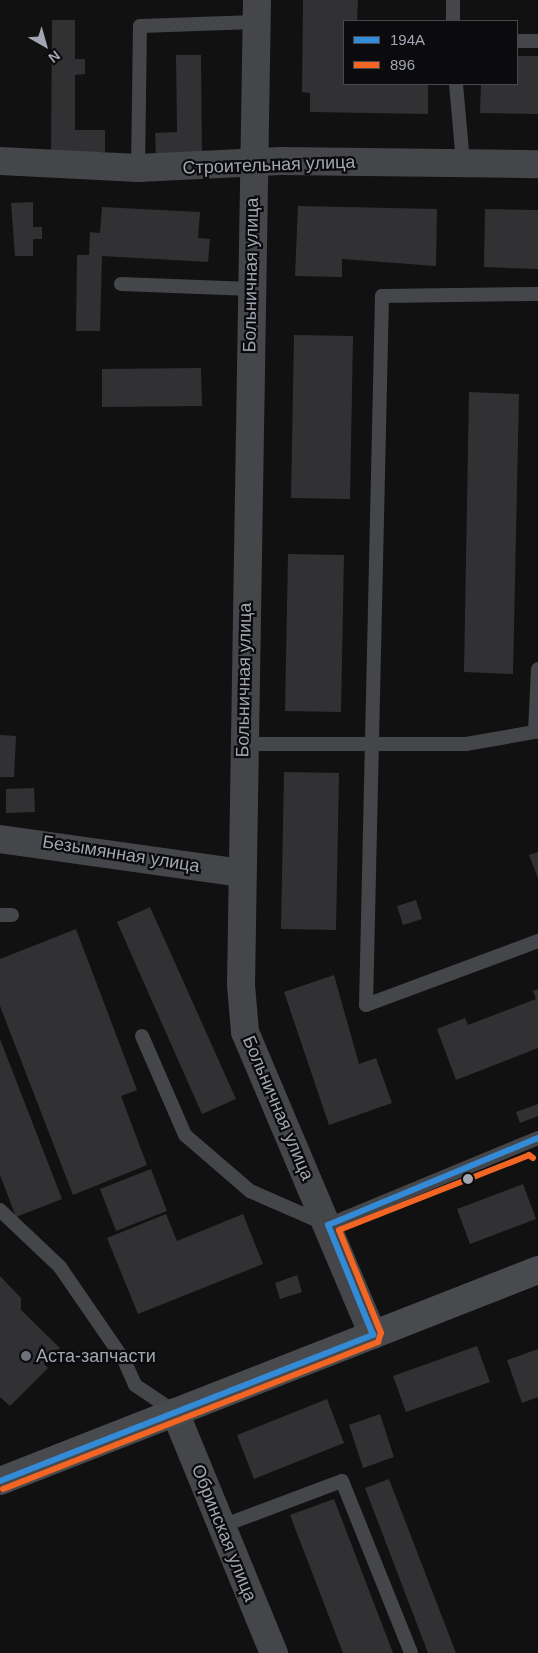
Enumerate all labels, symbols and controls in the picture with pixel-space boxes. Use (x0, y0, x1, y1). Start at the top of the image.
north arrow (20, 20, 70, 70)
legend (343, 20, 518, 85)
text: 194А (390, 31, 425, 48)
text: N (45, 47, 63, 66)
text: 896 (390, 56, 415, 73)
street label: Строительная улица (182, 151, 356, 179)
street label: Больничная улица (239, 197, 263, 353)
street label: Больничная улица (232, 602, 256, 758)
street label: Безымянная улица (41, 831, 201, 877)
street label: Больничная улица (238, 1033, 318, 1183)
unlabelled marker (463, 1174, 473, 1184)
place label: Аста-запчасти (36, 1345, 156, 1367)
marker: Аста-запчасти (20, 1350, 32, 1362)
street label: Обринская улица (187, 1461, 261, 1605)

